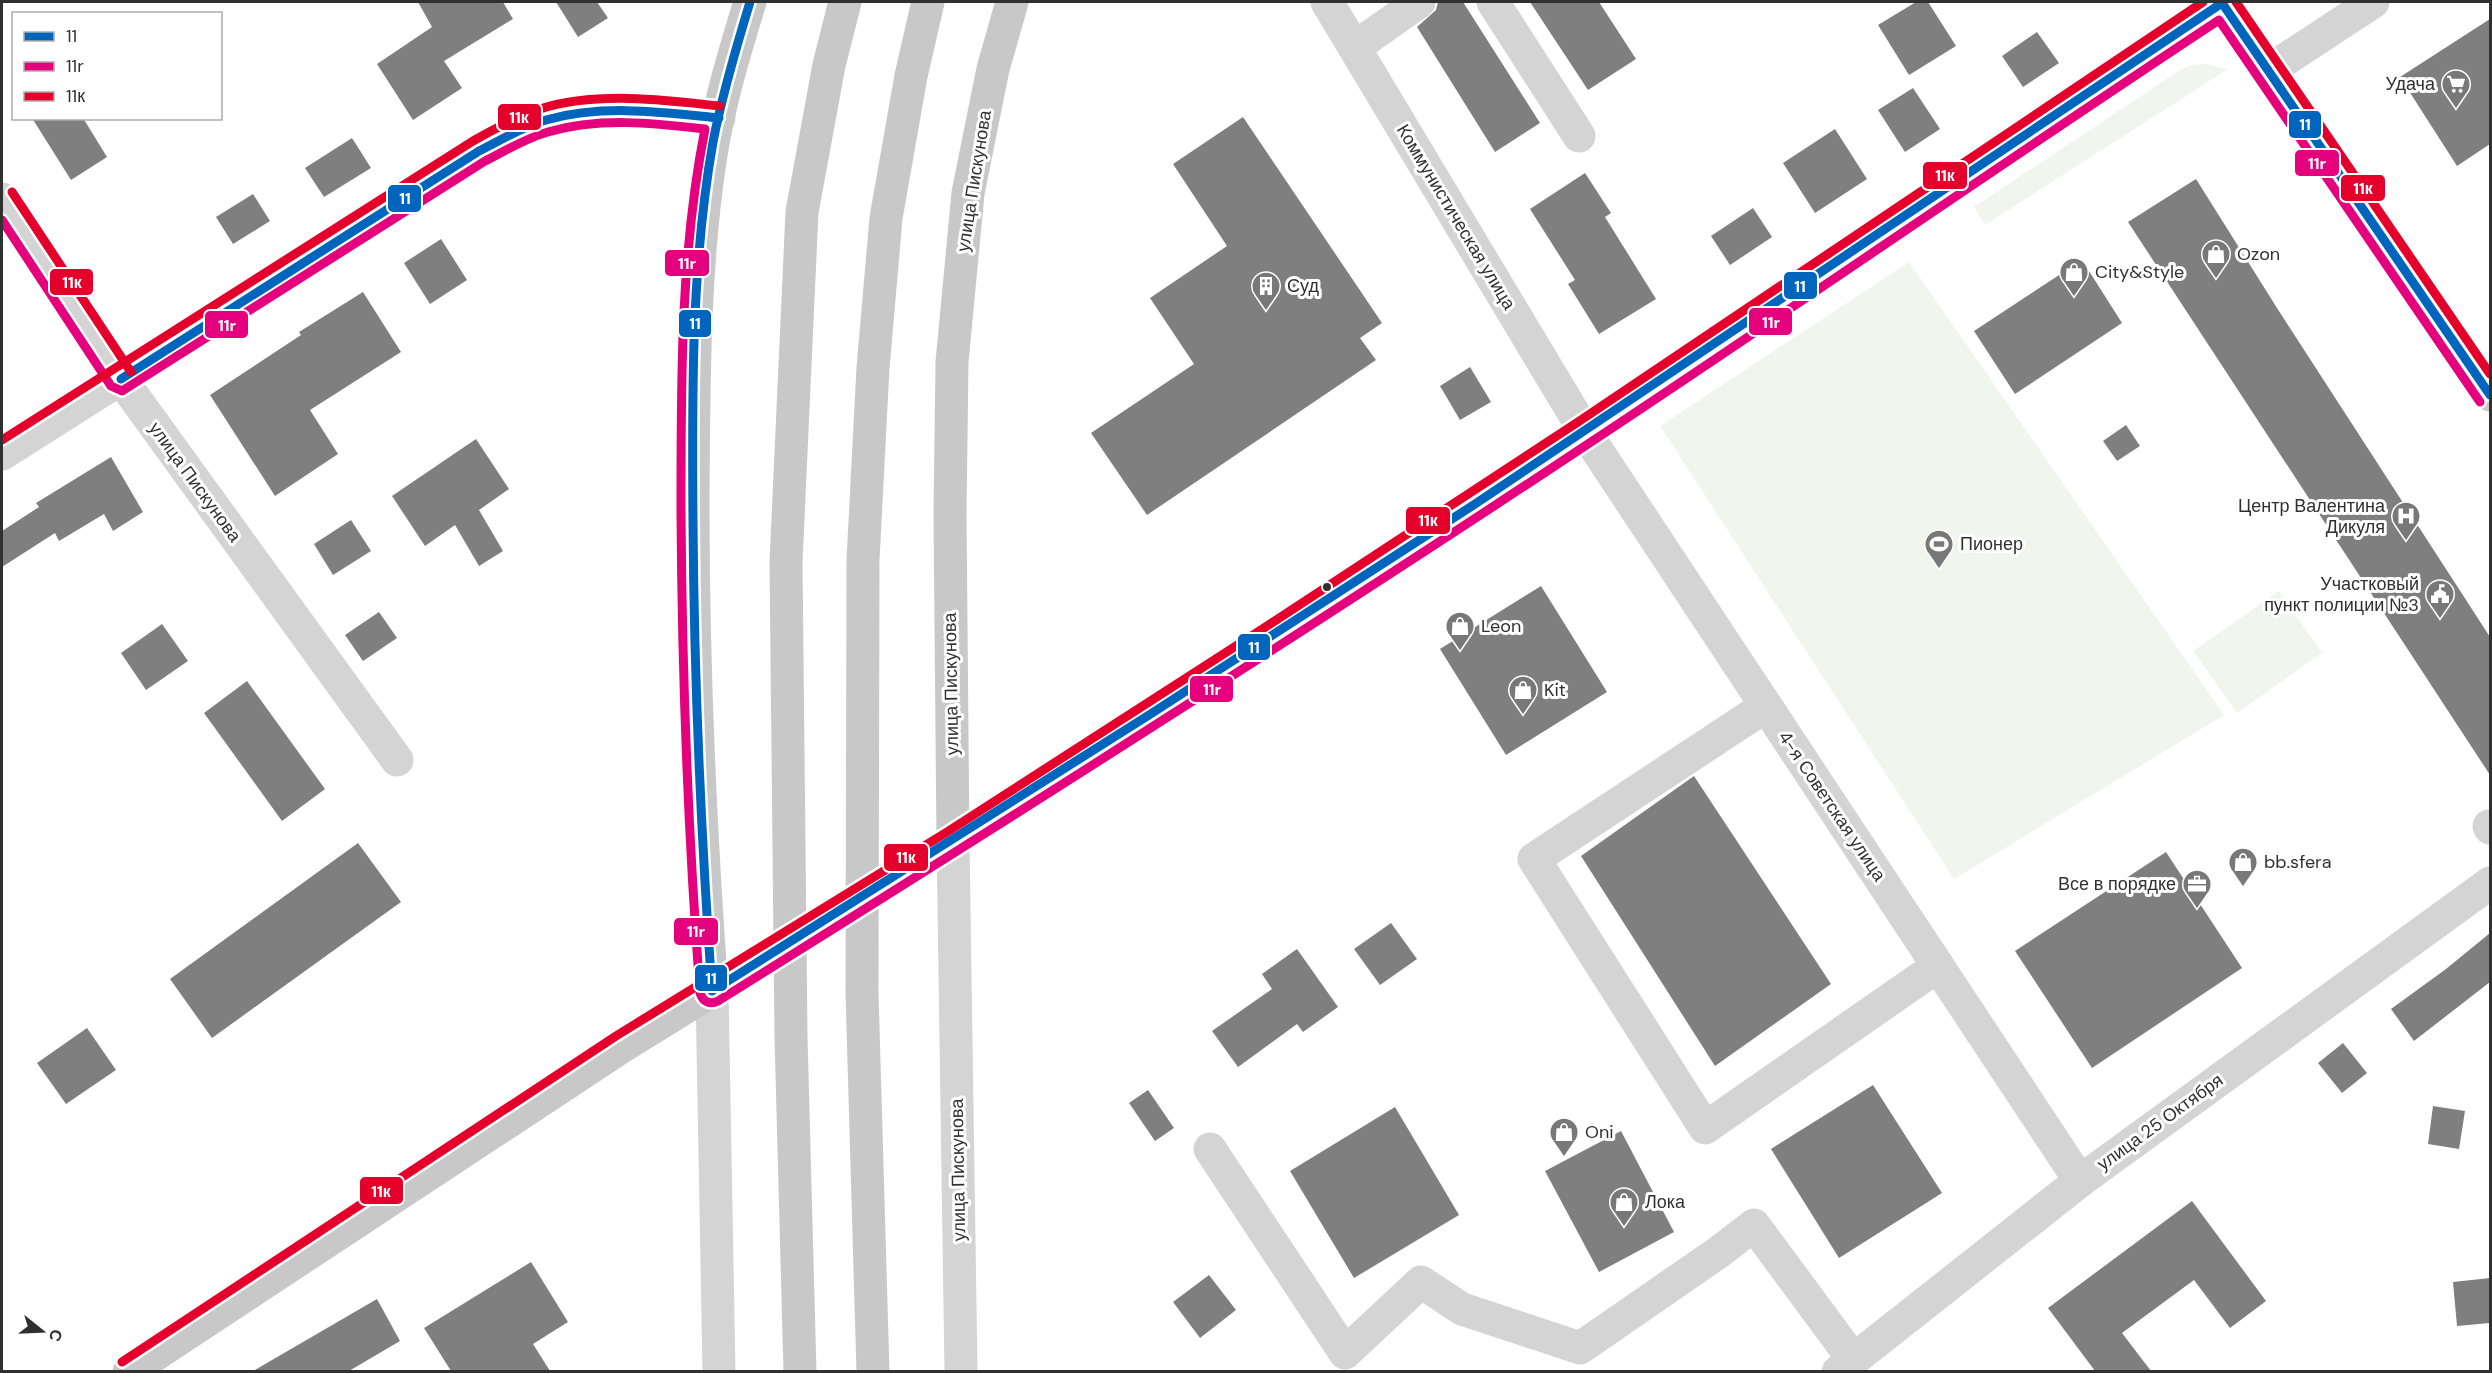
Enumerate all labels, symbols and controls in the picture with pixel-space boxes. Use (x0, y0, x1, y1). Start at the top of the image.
legend (12, 12, 222, 120)
text: 11 (66, 24, 77, 48)
text: 11r (66, 54, 84, 78)
supermarket icon: Удача (2440, 68, 2472, 110)
place label: Удача (2385, 72, 2436, 96)
text: 11к (66, 84, 85, 108)
line badge: 11к (497, 103, 542, 131)
text: 11к (509, 107, 530, 128)
street label: улица Пискунова (951, 108, 997, 253)
line badge: 11 (2288, 110, 2322, 139)
text: 11 (2299, 114, 2311, 135)
street label: Коммунистическая улица (1391, 120, 1521, 315)
line badge: 11r (2294, 149, 2340, 177)
text: 11r (2308, 153, 2327, 174)
line badge: 11к (1922, 161, 1968, 190)
text: 11к (1935, 165, 1956, 186)
line badge: 11к (2340, 174, 2386, 202)
text: 11к (2353, 178, 2374, 199)
line badge: 11 (387, 184, 422, 213)
text: 11 (399, 188, 411, 209)
shop icon: Ozon (2200, 238, 2232, 280)
place label: Ozon (2237, 242, 2280, 266)
line badge: 11r (664, 249, 710, 277)
text: 11r (678, 253, 697, 274)
shop icon: City&Style (2058, 256, 2090, 298)
place label: City&Style (2095, 260, 2184, 284)
line badge: 11к (49, 268, 94, 296)
building icon: Суд (1250, 270, 1282, 312)
line badge: 11 (1783, 271, 1818, 300)
text: 11к (62, 272, 83, 293)
place label: Суд (1287, 274, 1319, 298)
text: 11 (1794, 276, 1806, 297)
line badge: 11r (1748, 307, 1793, 336)
line badge: 11 (678, 309, 712, 338)
line badge: 11r (204, 310, 249, 339)
text: 11r (1762, 312, 1781, 333)
text: 11 (689, 313, 701, 334)
text: 11r (218, 315, 237, 336)
street label: улица Пискунова (143, 417, 247, 548)
place label: Центр Валентина Дикуля (2238, 494, 2386, 539)
hospital icon: Центр Валентина Дикуля (2390, 500, 2422, 542)
line badge: 11к (1405, 506, 1451, 535)
text: 11к (1418, 510, 1439, 531)
sports icon: Пионер (1923, 528, 1955, 570)
place label: Пионер (1960, 532, 2023, 556)
place label: Участковый пункт полиции №3 (2264, 572, 2419, 617)
public building icon: Участковый пункт полиции №3 (2424, 578, 2456, 620)
unlabelled marker (1321, 581, 1333, 593)
shop icon: Leon (1444, 610, 1476, 652)
street label: улица Пискунова (938, 611, 964, 756)
place label: Leon (1481, 614, 1521, 638)
line badge: 11 (1237, 633, 1271, 661)
text: 11 (1248, 637, 1260, 658)
shop icon: Kit (1507, 674, 1539, 716)
line badge: 11r (1189, 675, 1234, 703)
place label: Kit (1544, 678, 1566, 702)
text: 11r (1203, 679, 1222, 700)
street label: 4-я Советская улица (1773, 726, 1892, 887)
line badge: 11к (883, 843, 929, 872)
shop icon: bb.sfera (2227, 846, 2259, 888)
text: 11к (896, 847, 917, 868)
place label: bb.sfera (2264, 850, 2332, 874)
office icon: Все в порядке (2181, 868, 2213, 910)
place label: Все в порядке (2058, 872, 2176, 896)
line badge: 11r (673, 917, 719, 946)
text: 11r (687, 921, 706, 942)
line badge: 11 (694, 964, 728, 992)
text: 11 (705, 968, 717, 989)
street label: улица 25 Октября (2092, 1068, 2228, 1176)
street label: улица Пискунова (945, 1097, 971, 1242)
shop icon: Oni (1548, 1116, 1580, 1158)
place label: Oni (1585, 1120, 1614, 1144)
line badge: 11к (359, 1176, 404, 1205)
text: 11к (371, 1181, 392, 1202)
shop icon: Лока (1608, 1186, 1640, 1228)
place label: Лока (1645, 1190, 1686, 1214)
north arrow (12, 1301, 72, 1361)
text: С (44, 1327, 68, 1345)

